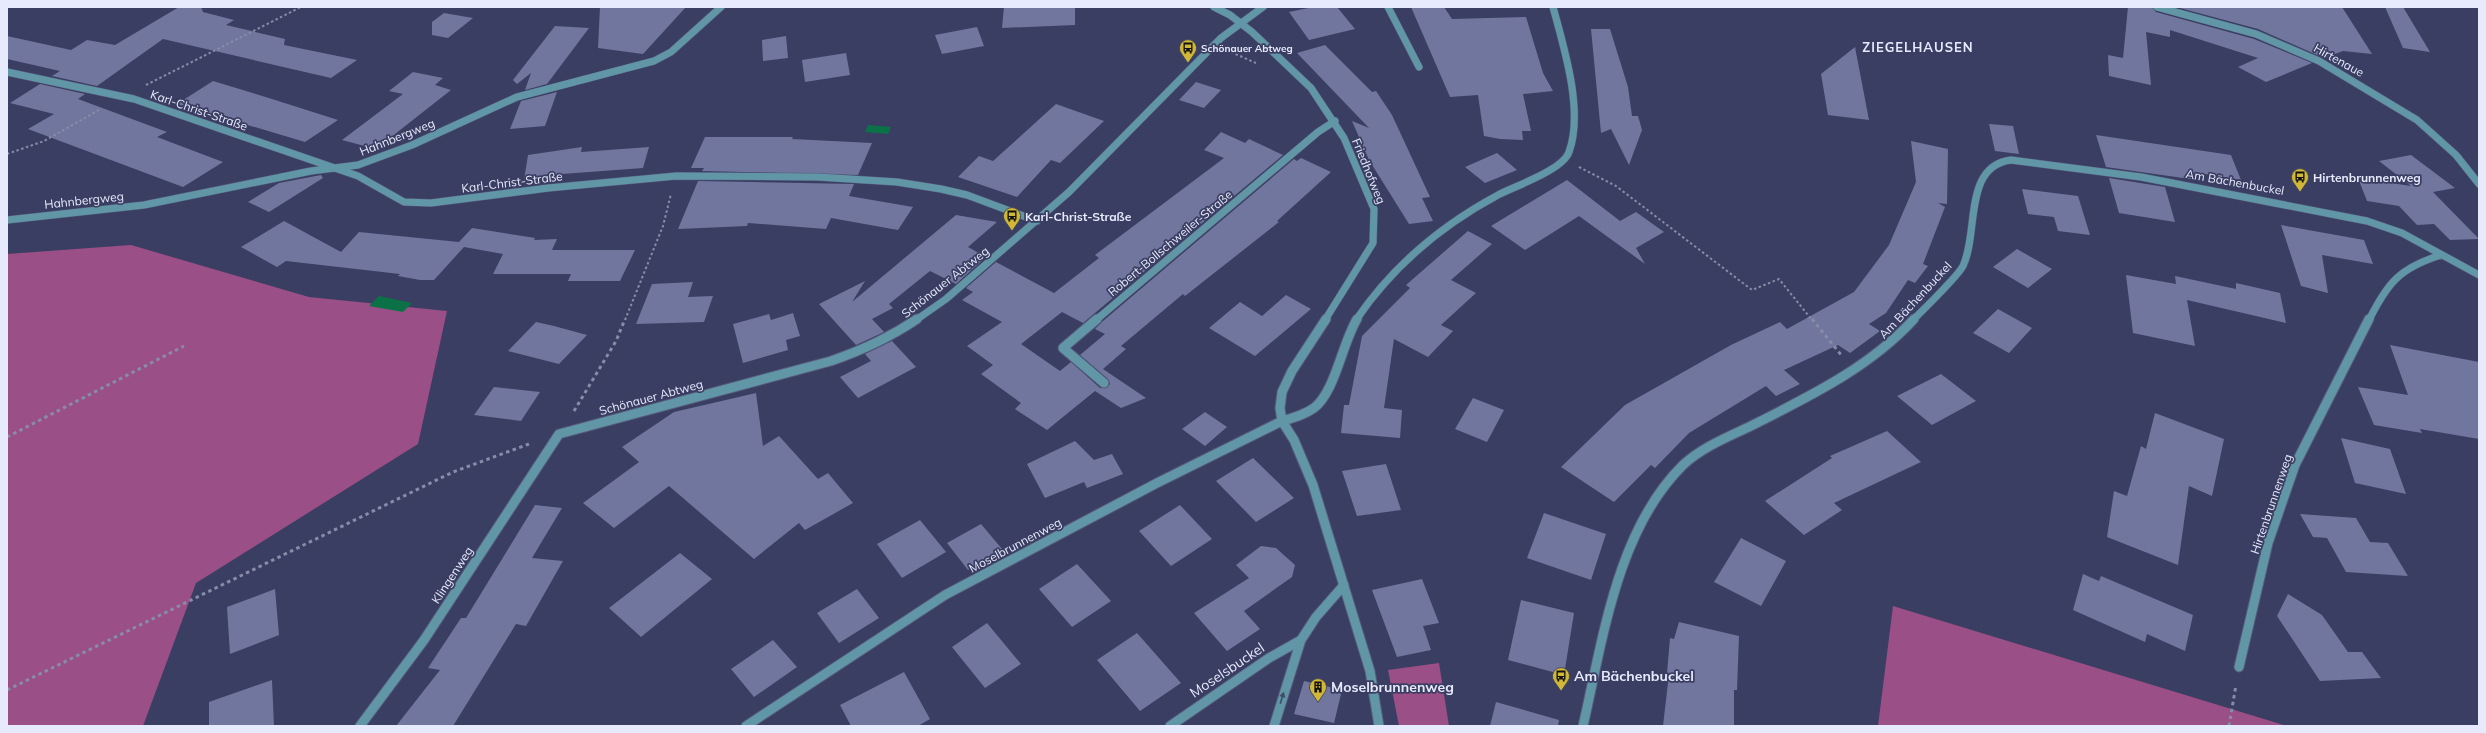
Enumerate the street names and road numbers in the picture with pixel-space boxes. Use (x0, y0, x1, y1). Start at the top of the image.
street label: Hirtenaue (2311, 40, 2367, 80)
street label: Karl-Christ-Straße (148, 86, 250, 134)
street label: Hahnbergweg (357, 115, 437, 159)
street label: Friedhofweg (1349, 136, 1389, 206)
street label: Am Bächenbuckel (2185, 166, 2285, 198)
street label: Karl-Christ-Straße (461, 168, 563, 196)
street label: Robert-Bollschweiler-Straße (1105, 187, 1235, 299)
street label: Hahnbergweg (44, 188, 124, 212)
street label: Schönauer Abtweg (898, 243, 992, 321)
street label: Am Bächenbuckel (1875, 258, 1955, 342)
street label: Schönauer Abtweg (597, 376, 705, 418)
street label: Hirtenbrunnenweg (2247, 452, 2295, 556)
street label: Moselbrunnenweg (966, 514, 1064, 576)
street label: Klingenweg (428, 544, 476, 606)
street label: Moselsbuckel (1186, 638, 1268, 702)

